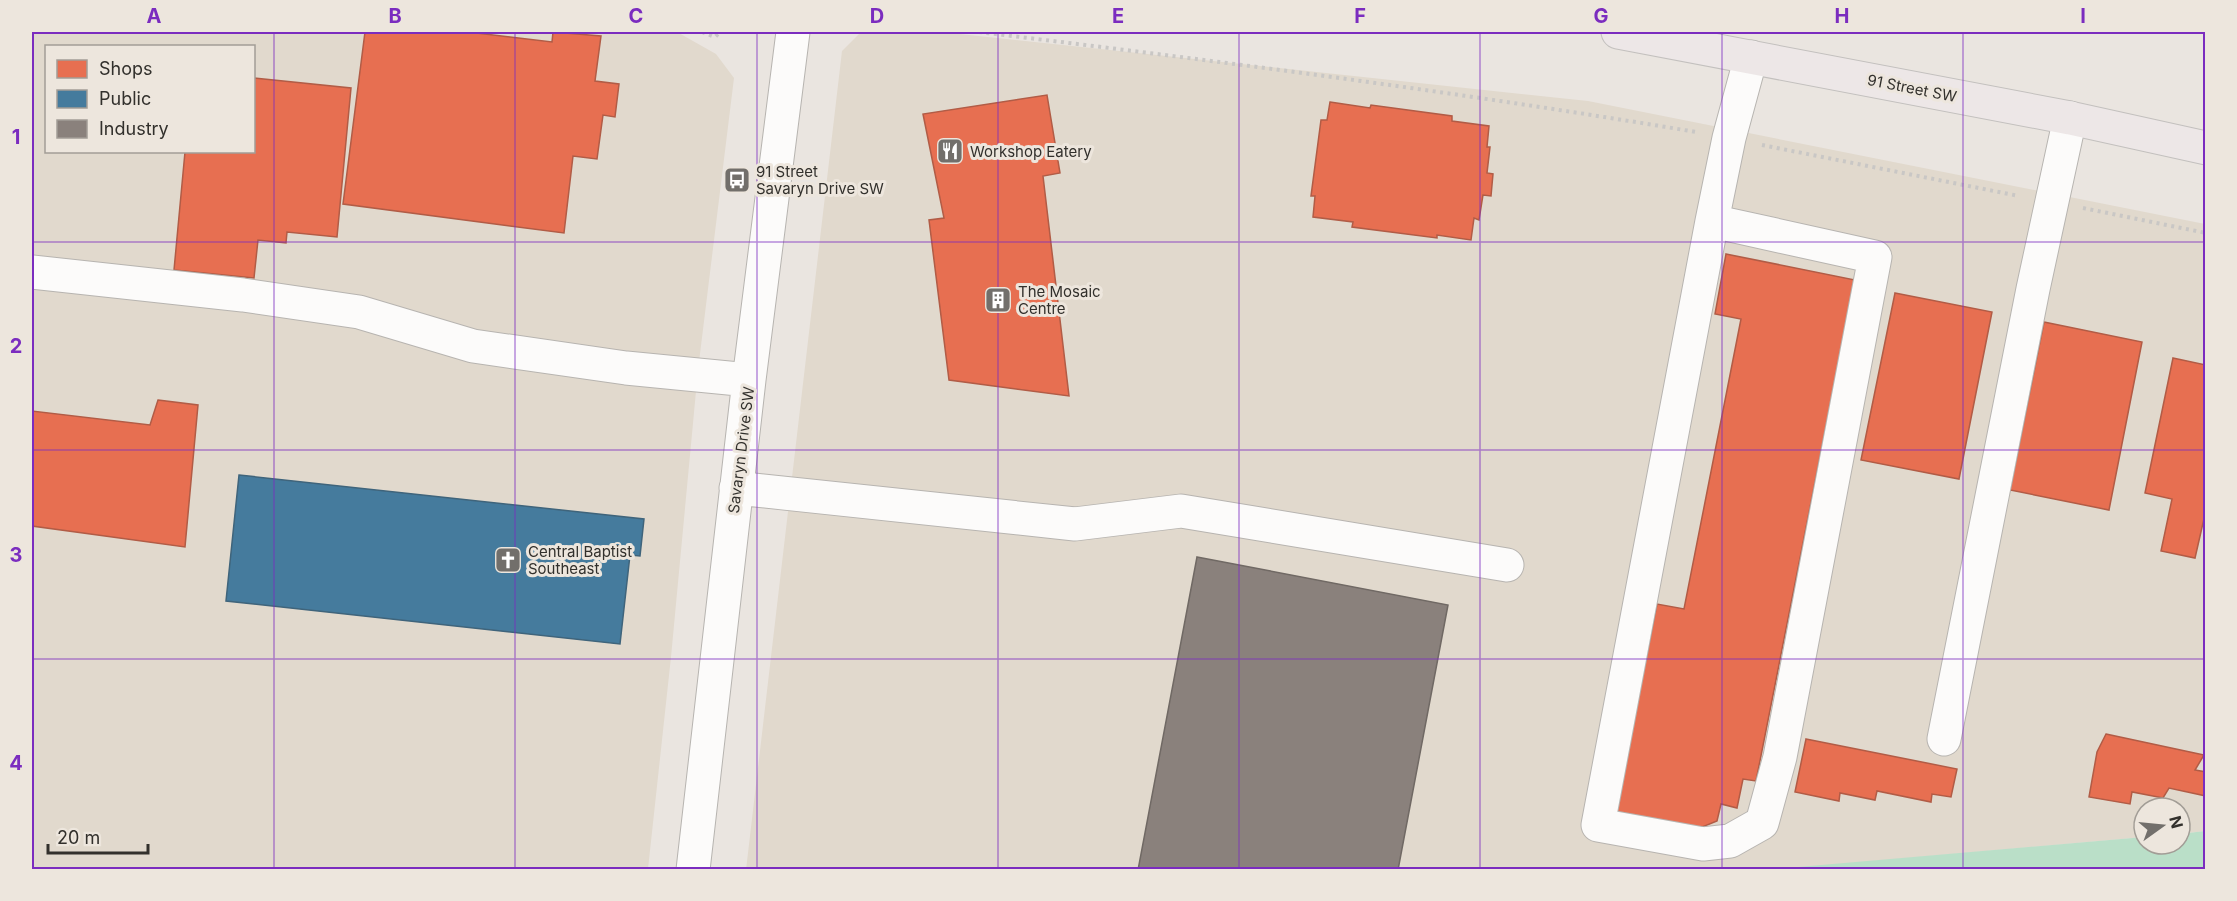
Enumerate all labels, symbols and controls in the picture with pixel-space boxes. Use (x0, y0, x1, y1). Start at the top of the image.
text: A (147, 4, 162, 28)
text: B (388, 4, 402, 28)
text: C (629, 4, 643, 28)
text: D (870, 4, 884, 28)
text: E (1112, 4, 1124, 28)
text: F (1354, 4, 1366, 28)
text: G (1593, 4, 1609, 28)
text: H (1835, 4, 1849, 28)
text: I (2080, 4, 2086, 28)
legend (45, 45, 255, 153)
text: Shops (99, 58, 153, 79)
street label: 91 Street SW (1866, 70, 1958, 106)
text: Public (99, 88, 151, 109)
text: Industry (99, 118, 169, 139)
text: 1 (12, 125, 20, 149)
restaurant icon: Workshop Eatery (935, 136, 965, 166)
place label: Workshop Eatery (970, 142, 1092, 161)
place label: 91 Street Savaryn Drive SW (756, 162, 884, 198)
bus stop icon: 91 Street Savaryn Drive SW (722, 165, 752, 195)
place label: The Mosaic Centre (1018, 282, 1101, 318)
building icon: The Mosaic Centre (983, 285, 1013, 315)
text: 2 (10, 334, 22, 358)
street label: Savaryn Drive SW (724, 385, 758, 515)
place label: Central Baptist Southeast (528, 542, 632, 578)
text: 3 (10, 543, 22, 567)
church icon: Central Baptist Southeast (493, 545, 523, 575)
text: 4 (9, 751, 23, 775)
north arrow (2132, 796, 2192, 856)
text: N (2165, 814, 2188, 831)
scale bar (48, 817, 148, 855)
text: 20 m (57, 827, 100, 848)

